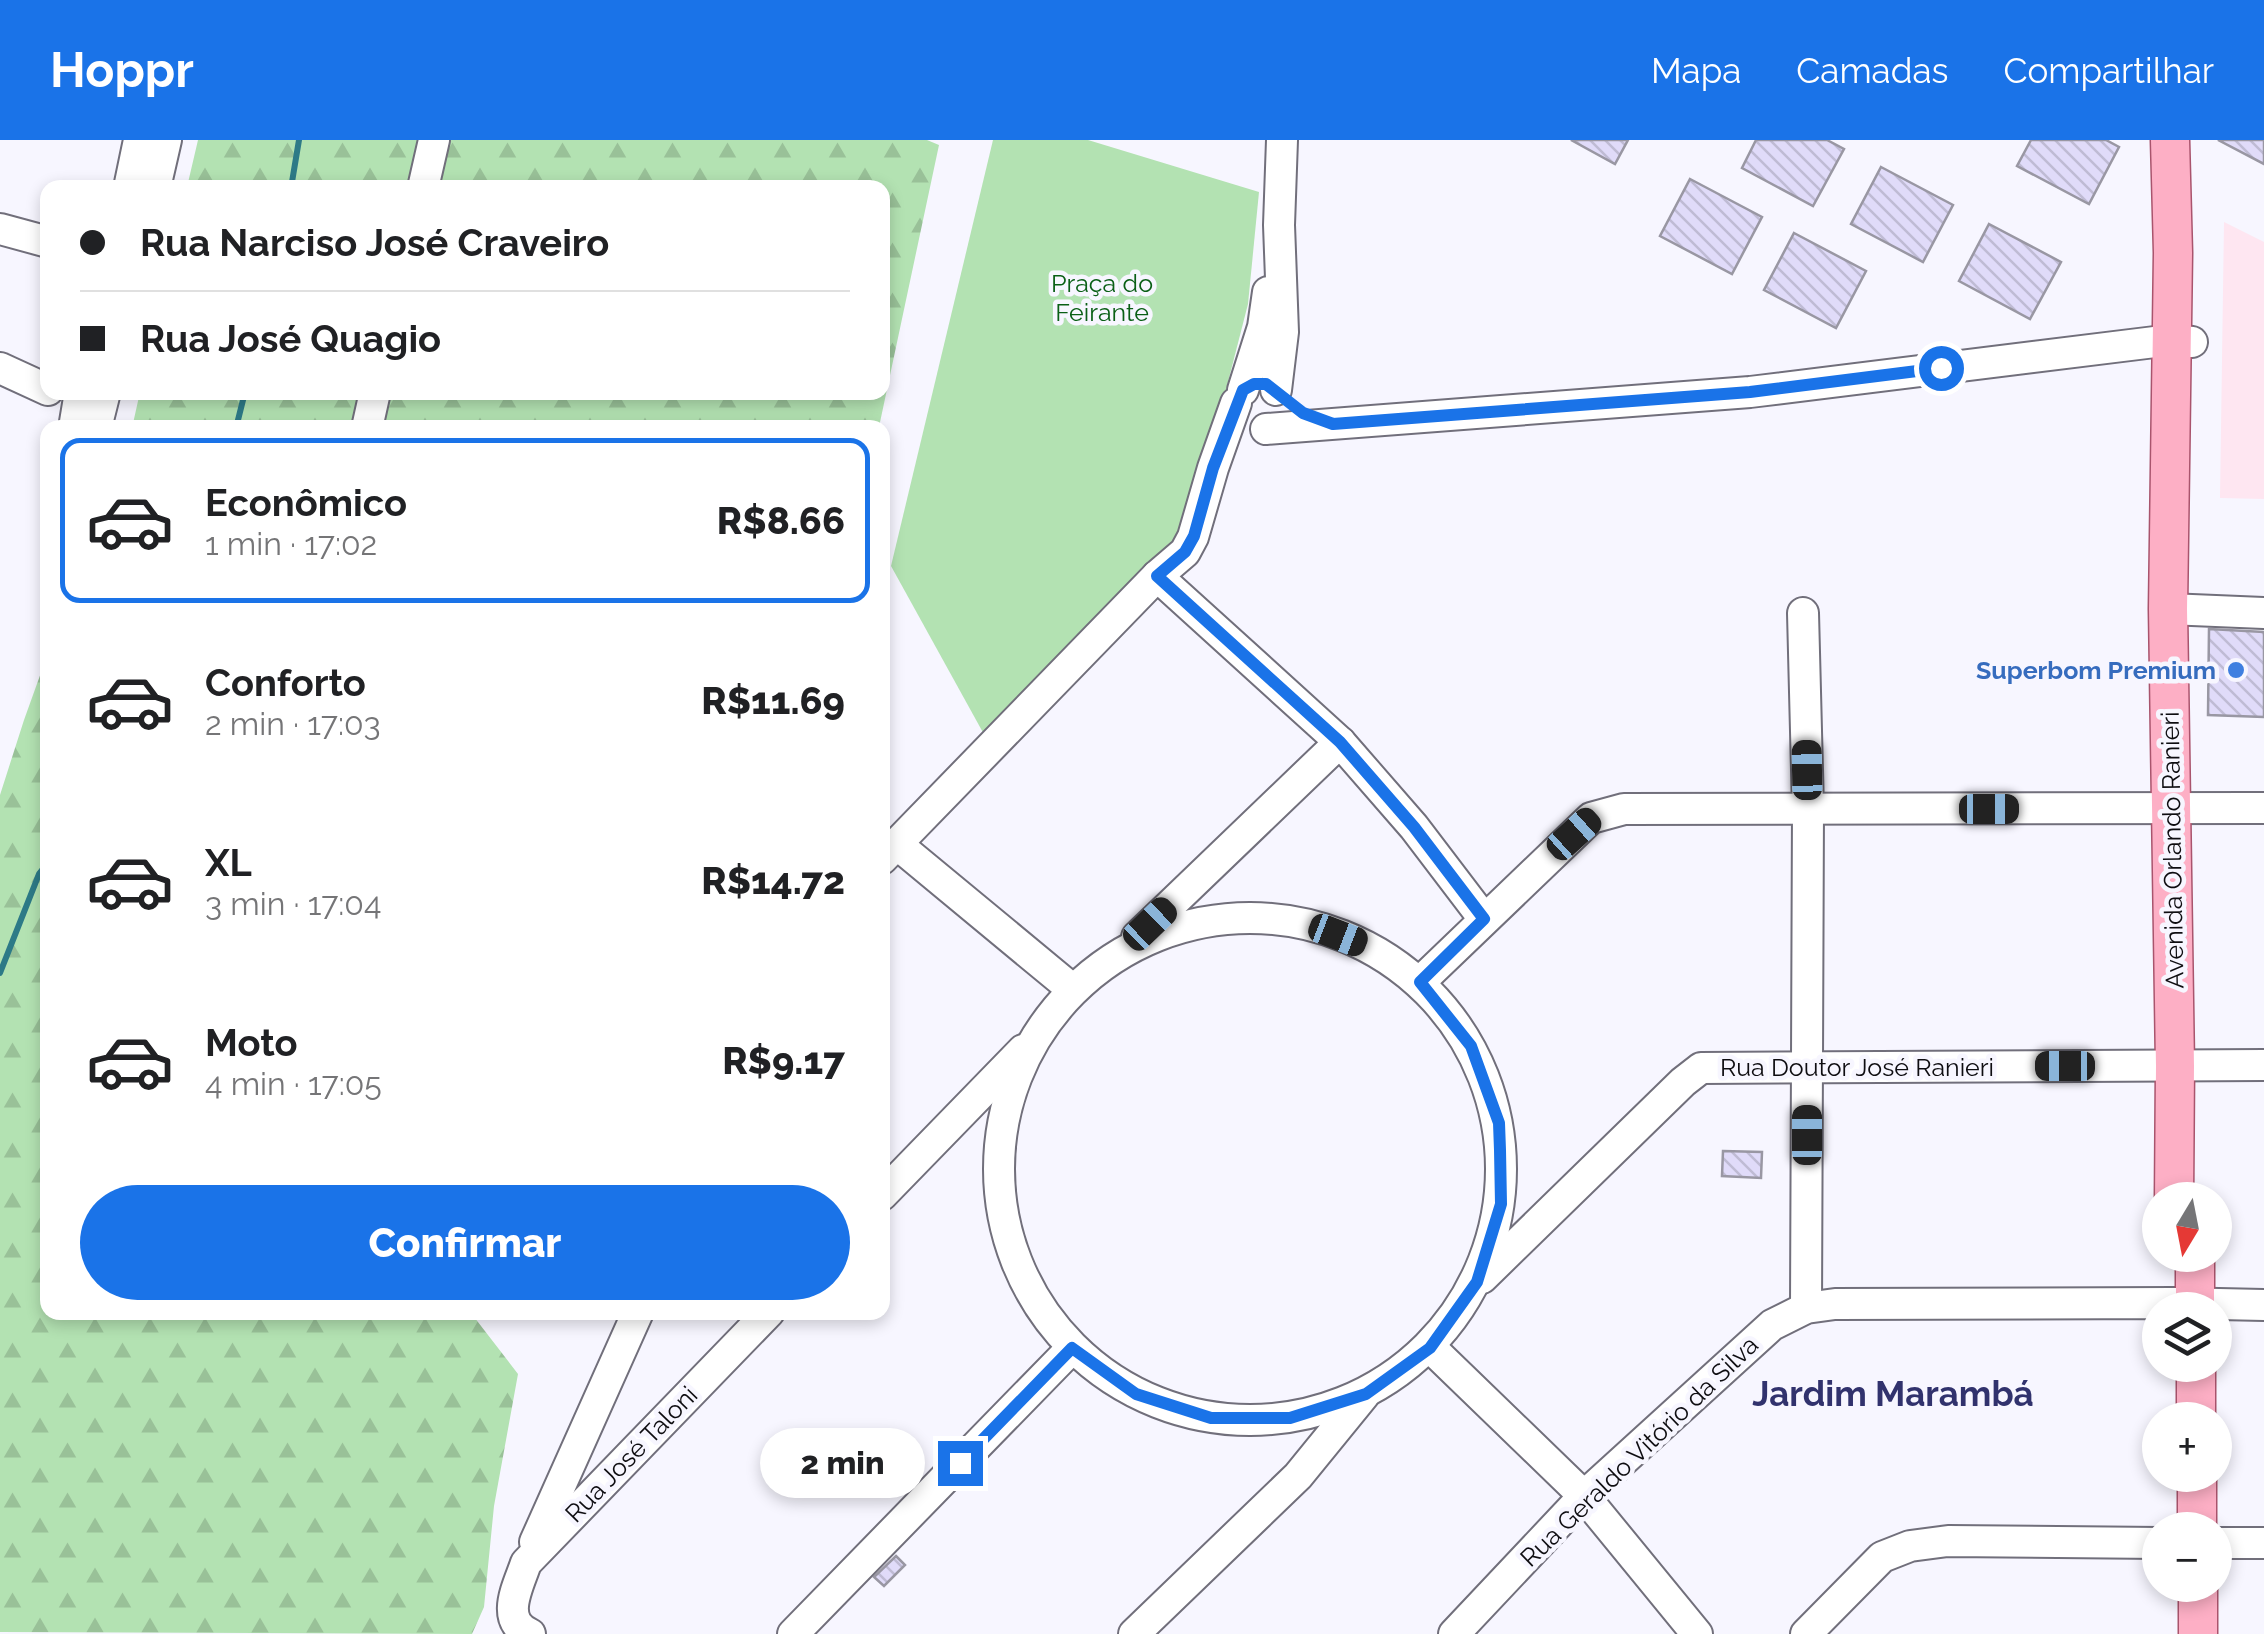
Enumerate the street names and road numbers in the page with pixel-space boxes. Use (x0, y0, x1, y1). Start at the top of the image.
street label: Avenida Orlando Ranieri (2155, 711, 2189, 989)
street label: Rua Doutor José Ranieri (1720, 1052, 1994, 1082)
street label: Rua Geraldo Vitório da Silva (1514, 1329, 1764, 1573)
street label: Rua José Taloni (559, 1380, 703, 1528)

